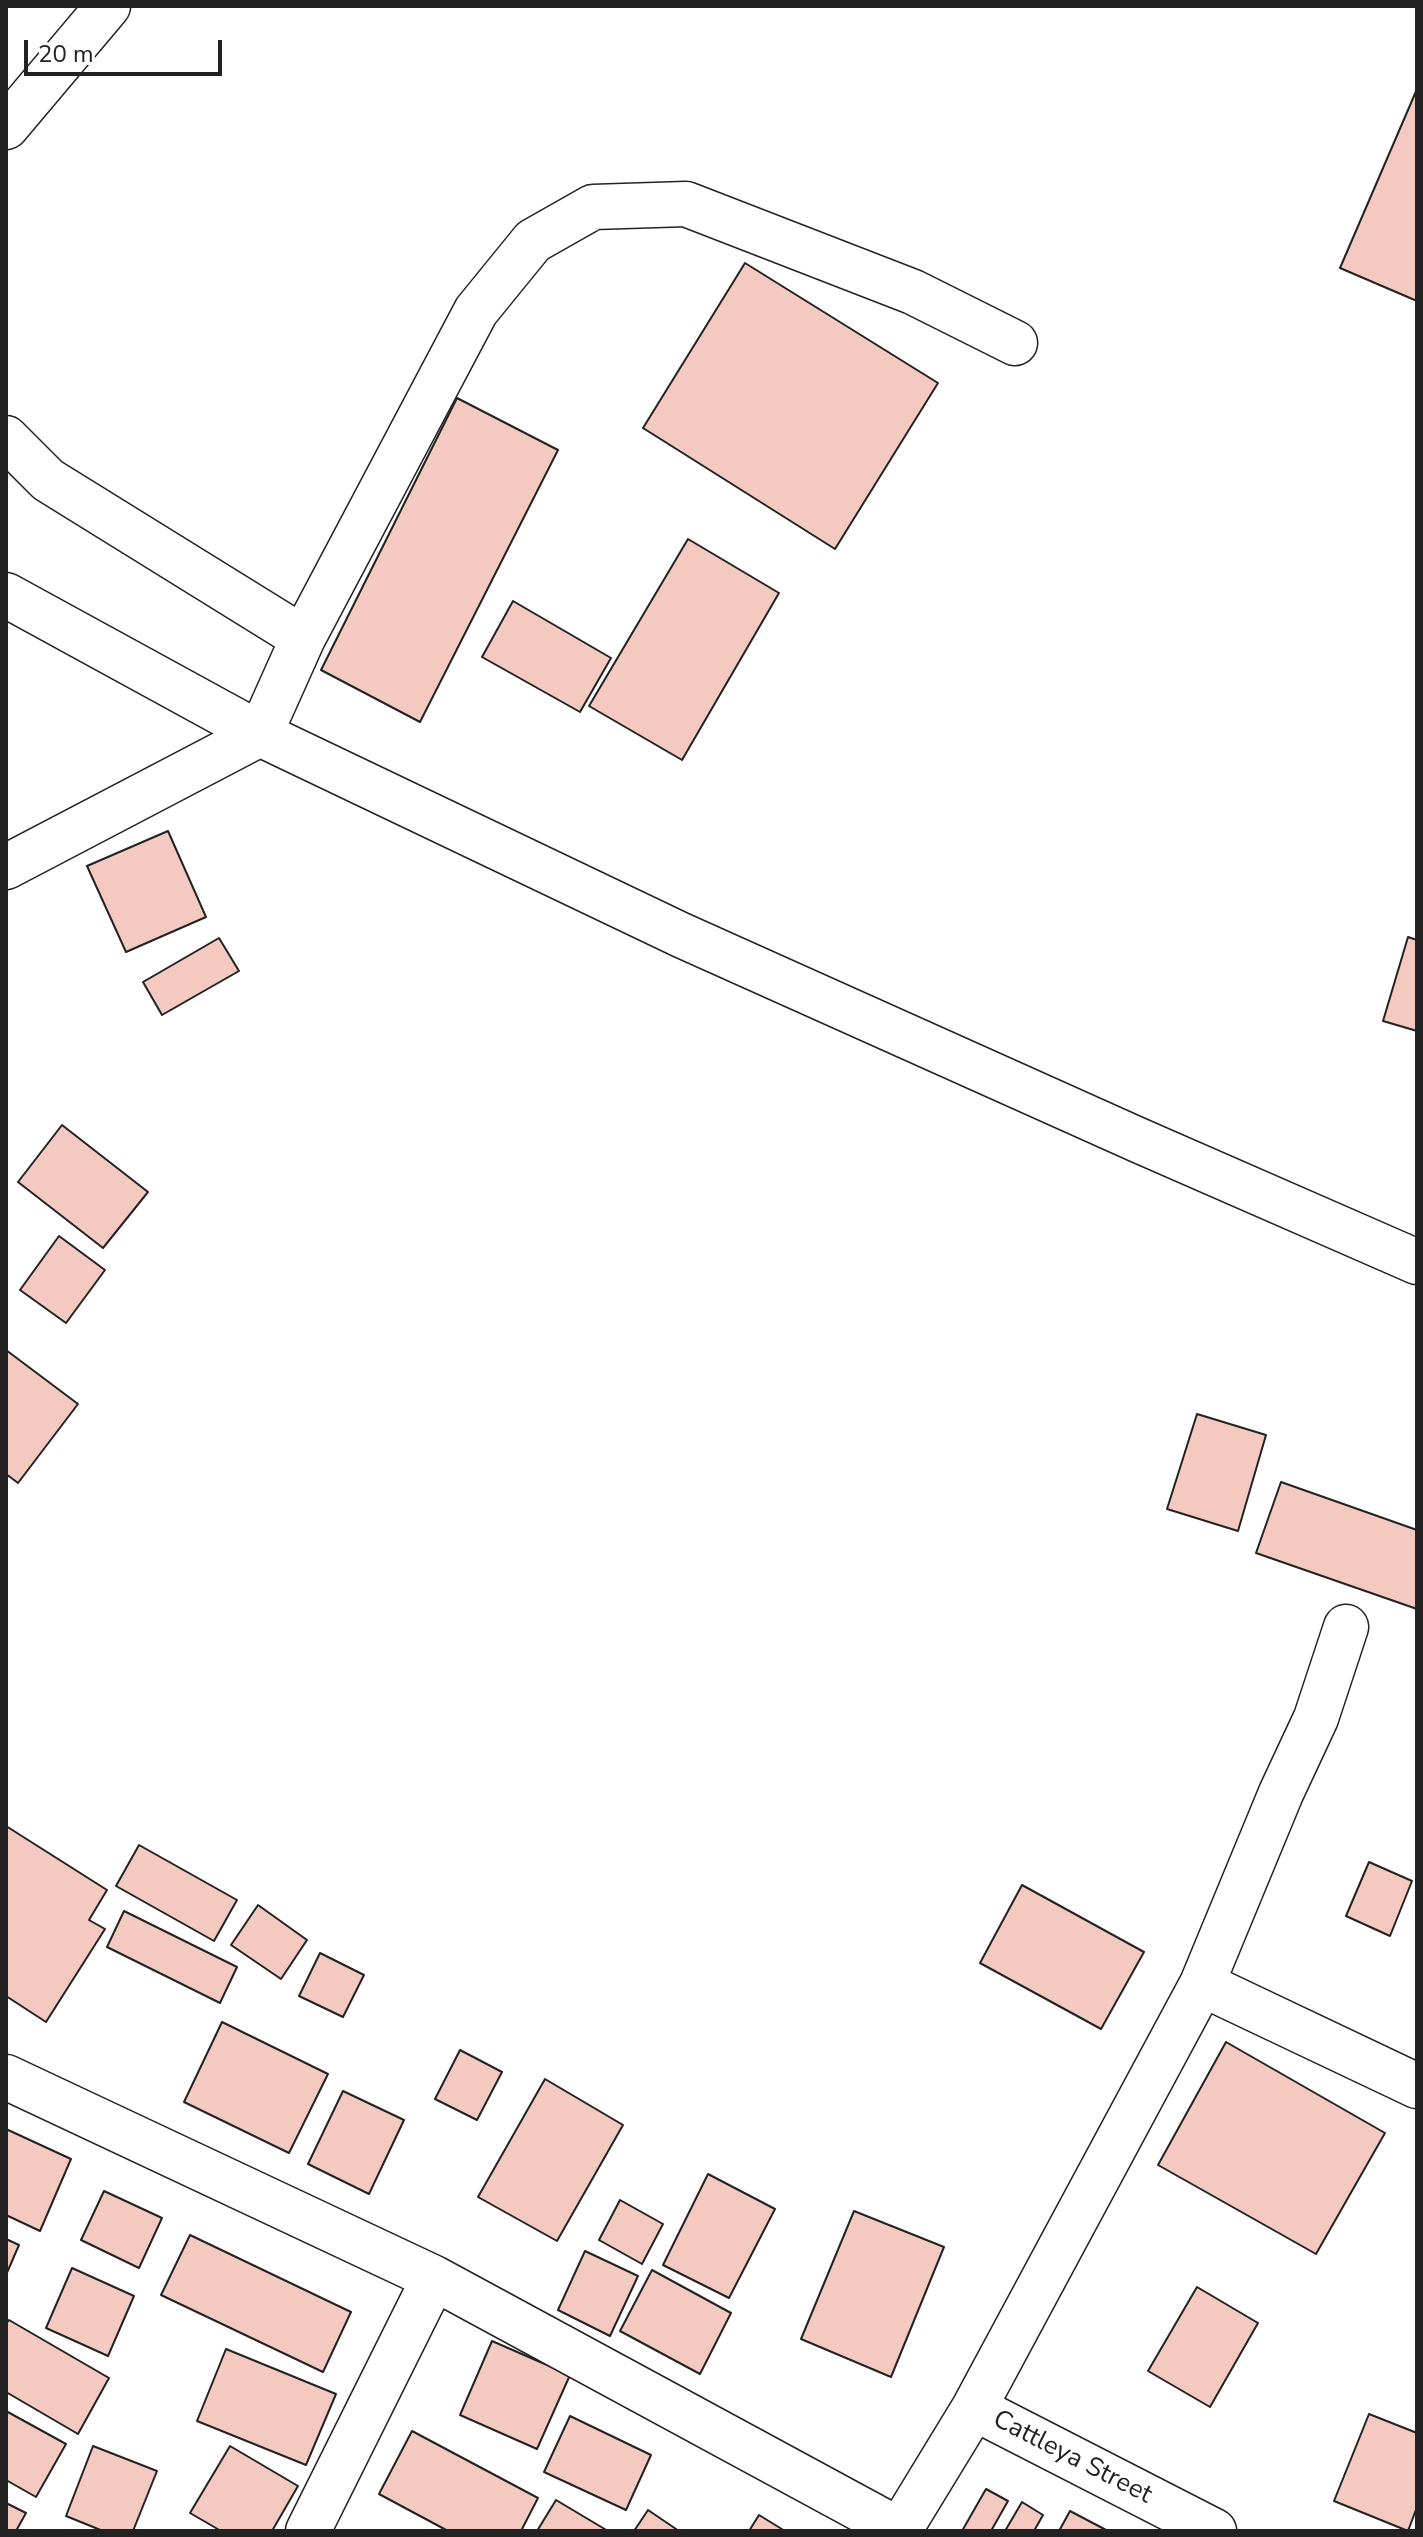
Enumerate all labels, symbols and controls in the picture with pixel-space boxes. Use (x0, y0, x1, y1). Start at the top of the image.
scale bar (28, 24, 226, 74)
text: 20 m (38, 38, 94, 70)
street label: Cattleya Street (987, 2405, 1157, 2511)

